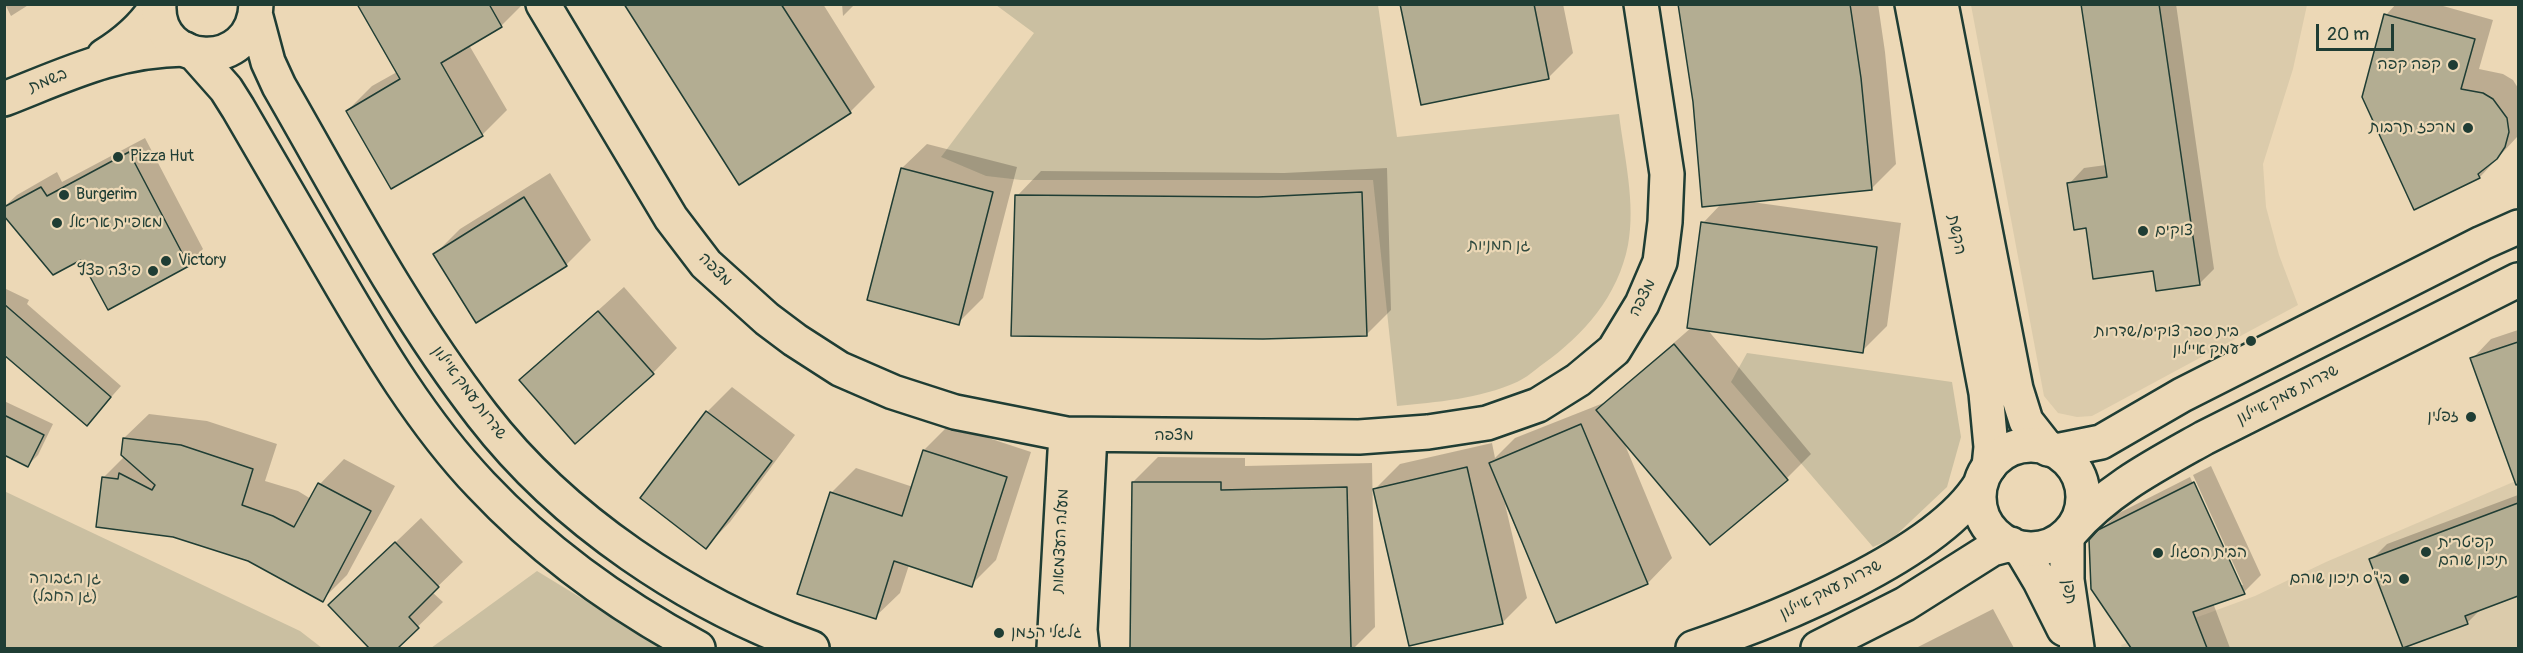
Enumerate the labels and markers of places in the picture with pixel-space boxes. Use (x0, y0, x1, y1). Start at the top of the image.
place label: קפה קפה (2377, 55, 2441, 75)
marker: קפה קפה (2446, 58, 2460, 72)
place label: מרכז תרבות (2369, 118, 2456, 138)
marker: מרכז תרבות (2461, 121, 2475, 135)
place label: Pizza Hut (130, 147, 194, 167)
marker: Pizza Hut (111, 150, 125, 164)
place label: Burgerim (76, 185, 137, 205)
marker: Burgerim (57, 188, 71, 202)
place label: מאפיית אריאל (69, 213, 163, 233)
marker: מאפיית אריאל (50, 216, 64, 230)
place label: צוקים (2155, 221, 2193, 241)
marker: צוקים (2136, 224, 2150, 238)
place label: Victory (178, 251, 226, 271)
marker: Victory (159, 254, 173, 268)
place label: פיצה פצץ (77, 261, 141, 281)
marker: פיצה פצץ (146, 264, 160, 278)
place label: בית ספר צוקים/שדרות עמק איילון (2094, 322, 2239, 360)
marker: בית ספר צוקים/שדרות עמק איילון (2244, 334, 2258, 348)
place label: זפלין (2427, 407, 2459, 427)
marker: זפלין (2464, 410, 2478, 424)
place label: קפיטרית תיכון שוהם (2438, 533, 2508, 571)
place label: הבית הסגול (2170, 543, 2247, 563)
marker: קפיטרית תיכון שוהם (2419, 545, 2433, 559)
marker: הבית הסגול (2151, 546, 2165, 560)
place label: בי"ס תיכון שוהם (2290, 569, 2392, 589)
marker: בי"ס תיכון שוהם (2397, 572, 2411, 586)
place label: גלגלי הזמן (1011, 623, 1082, 643)
marker: גלגלי הזמן (992, 626, 1006, 640)

